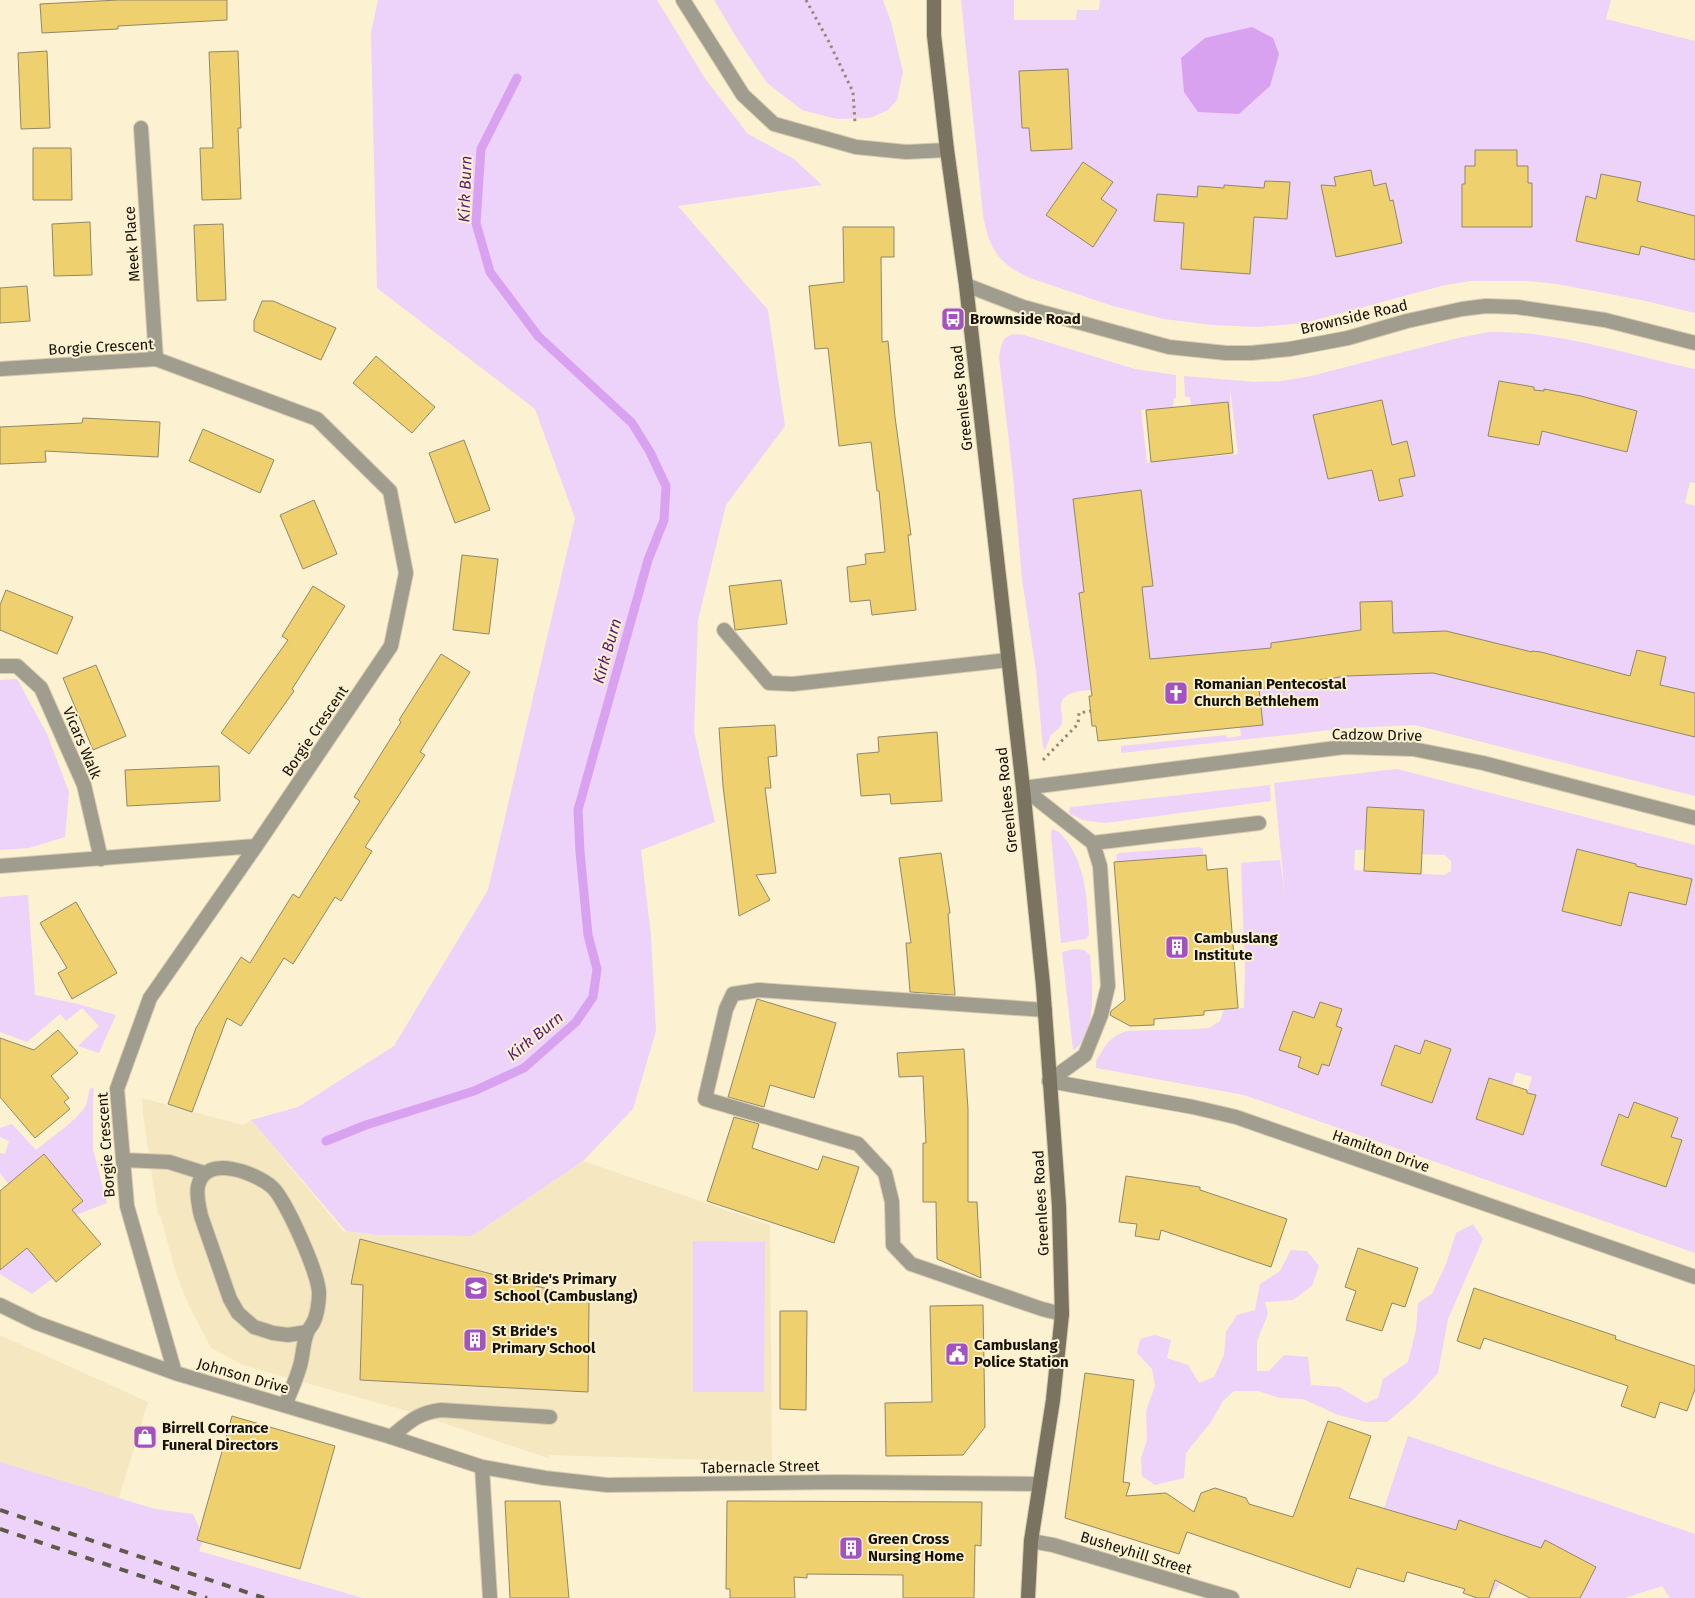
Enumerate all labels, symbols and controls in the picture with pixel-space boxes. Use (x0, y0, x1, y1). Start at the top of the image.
water label: Kirk Burn (454, 155, 476, 223)
street label: Meek Place (120, 206, 144, 282)
street label: Brownside Road (1299, 296, 1409, 338)
bus stop icon: Brownside Road (940, 306, 966, 332)
place label: Brownside Road (970, 310, 1081, 328)
street label: Borgie Crescent (48, 335, 155, 359)
street label: Greenlees Road (947, 344, 977, 452)
water label: Kirk Burn (589, 616, 625, 686)
place label: Romanian Pentecostal Church Bethlehem (1194, 675, 1347, 710)
church icon: Romanian Pentecostal Church Bethlehem (1163, 680, 1189, 706)
street label: Borgie Crescent (278, 682, 352, 780)
street label: Vicars Walk (59, 704, 105, 782)
street label: Cadzow Drive (1332, 725, 1422, 745)
street label: Greenlees Road (992, 746, 1022, 854)
place label: Cambuslang Institute (1194, 929, 1278, 964)
building icon: Cambuslang Institute (1164, 934, 1190, 960)
water label: Kirk Burn (503, 1008, 567, 1064)
street label: Borgie Crescent (93, 1091, 119, 1198)
street label: Hamilton Drive (1330, 1126, 1432, 1176)
street label: Greenlees Road (1029, 1150, 1053, 1256)
place label: St Bride's Primary School (Cambuslang) (494, 1270, 637, 1305)
school or university icon: St Bride's Primary School (Cambuslang) (463, 1275, 489, 1301)
place label: St Bride's Primary School (492, 1322, 596, 1357)
building icon: St Bride's Primary School (462, 1327, 488, 1353)
place label: Cambuslang Police Station (974, 1336, 1069, 1371)
public building icon: Cambuslang Police Station (944, 1341, 970, 1367)
street label: Johnson Drive (195, 1354, 291, 1398)
place label: Birrell Corrance Funeral Directors (162, 1419, 278, 1454)
shop icon: Birrell Corrance Funeral Directors (132, 1424, 158, 1450)
street label: Tabernacle Street (700, 1457, 820, 1477)
street label: Busheyhill Street (1078, 1527, 1194, 1579)
place label: Green Cross Nursing Home (868, 1530, 964, 1565)
building icon: Green Cross Nursing Home (838, 1535, 864, 1561)

